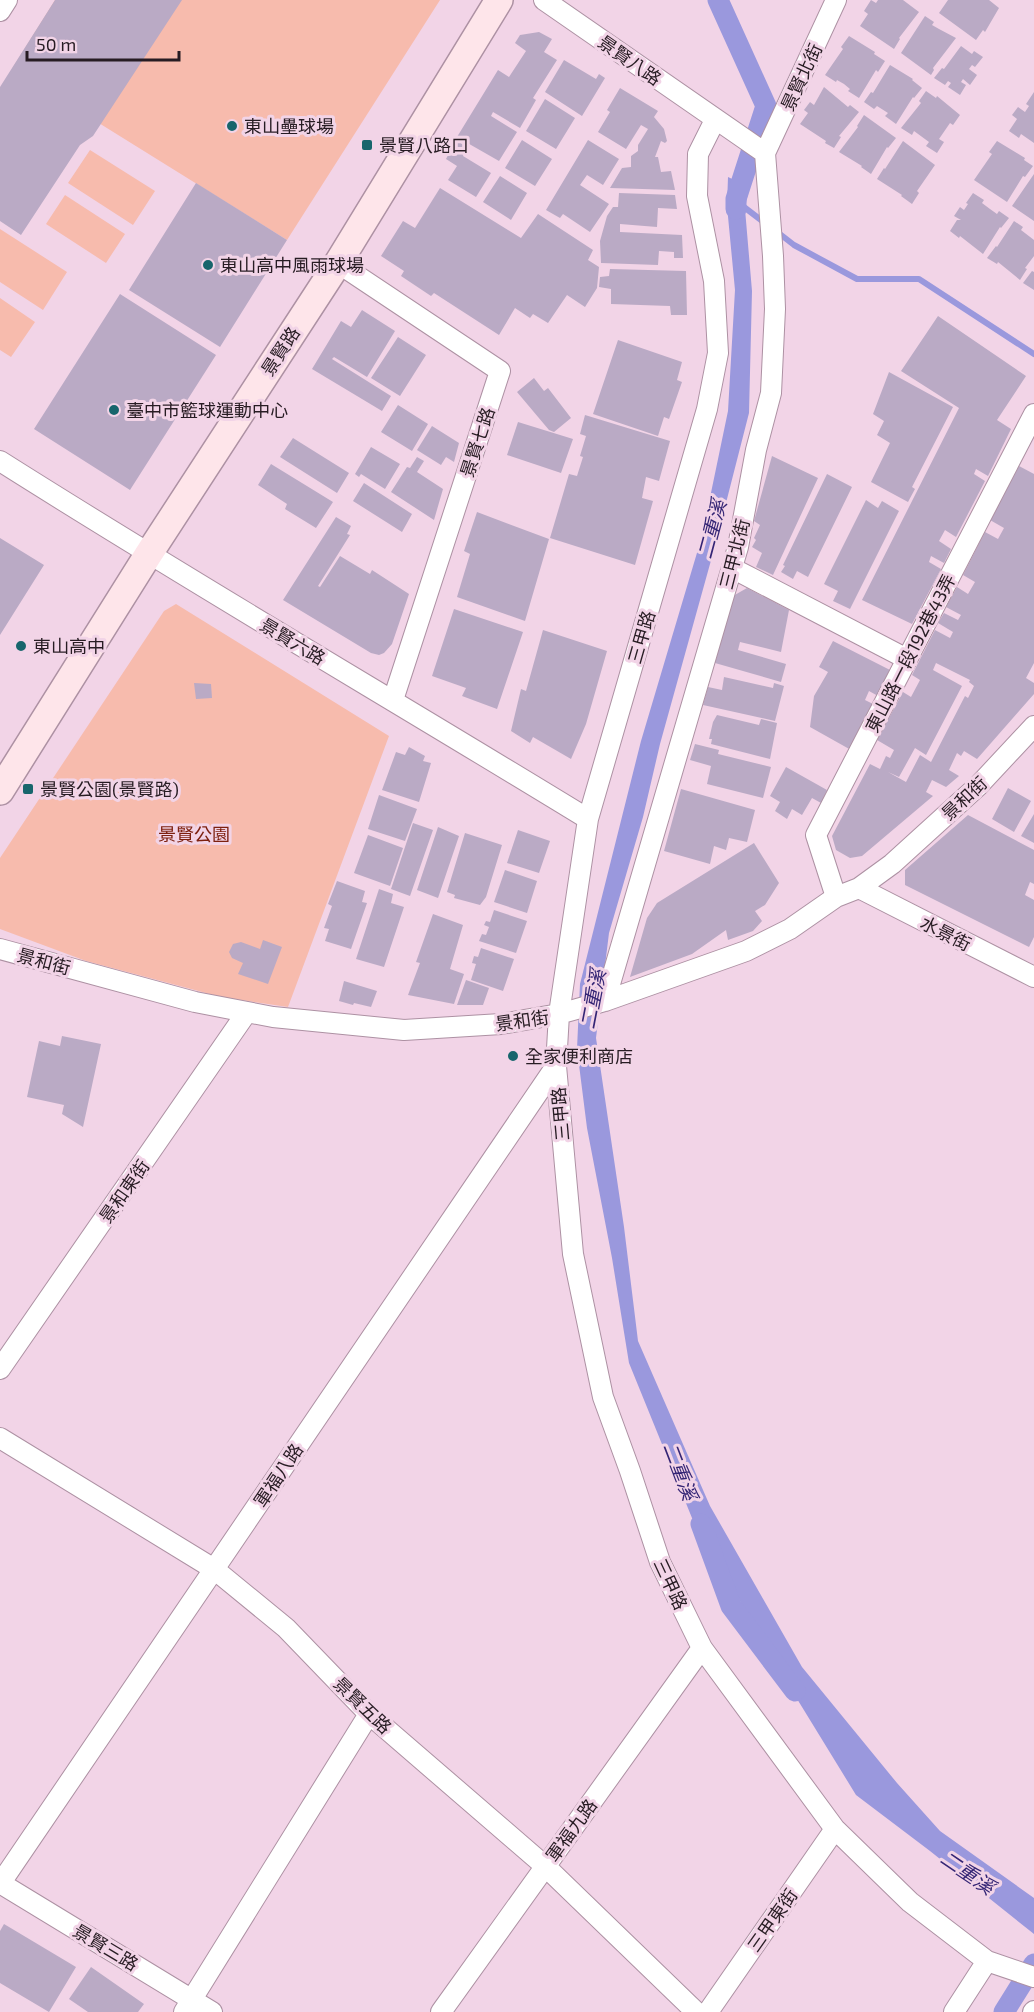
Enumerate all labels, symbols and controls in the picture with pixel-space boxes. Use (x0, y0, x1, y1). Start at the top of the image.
scale bar (27, 24, 178, 62)
street label: 景賢八路 (594, 30, 666, 90)
text: 50 m (36, 33, 76, 55)
street label: 景賢北街 (776, 40, 826, 114)
place label: 東山壘球場 (244, 115, 334, 137)
marker: 東山壘球場 (225, 119, 239, 133)
place label: 景賢八路口 (379, 134, 469, 156)
marker: 景賢八路口 (360, 138, 374, 152)
place label: 東山高中風雨球場 (220, 254, 364, 276)
marker: 東山高中風雨球場 (201, 258, 215, 272)
street label: 景賢路 (256, 322, 304, 380)
place label: 臺中市籃球運動中心 (126, 399, 288, 421)
marker: 臺中市籃球運動中心 (107, 403, 121, 417)
street label: 景賢七路 (455, 404, 499, 480)
water label: 二重溪 (692, 494, 731, 561)
street label: 三甲北街 (715, 516, 753, 592)
street label: 東山路一段192巷43弄 (861, 570, 959, 736)
street label: 三甲路 (623, 608, 659, 666)
street label: 景賢六路 (256, 613, 330, 669)
place label: 東山高中 (33, 635, 105, 657)
marker: 東山高中 (14, 639, 28, 653)
street label: 景和街 (937, 772, 991, 824)
place label: 景賢公園(景賢路) (40, 778, 179, 800)
marker: 景賢公園(景賢路) (21, 782, 35, 796)
park label: 景賢公園 (158, 823, 230, 845)
street label: 水景街 (917, 911, 975, 955)
street label: 景和街 (15, 943, 73, 979)
water label: 二重溪 (574, 964, 610, 1031)
street label: 景和街 (494, 1005, 550, 1035)
place label: 全家便利商店 (525, 1045, 633, 1067)
marker: 全家便利商店 (506, 1049, 520, 1063)
street label: 三甲路 (547, 1086, 573, 1142)
street label: 景和東街 (94, 1155, 154, 1227)
street label: 軍福八路 (249, 1439, 307, 1511)
water label: 二重溪 (659, 1439, 704, 1506)
street label: 三甲路 (650, 1555, 692, 1613)
street label: 景賢五路 (329, 1672, 397, 1738)
street label: 軍福九路 (541, 1794, 601, 1866)
water label: 二重溪 (936, 1845, 1002, 1900)
street label: 三甲東街 (742, 1884, 802, 1956)
street label: 景賢三路 (69, 1919, 143, 1975)

